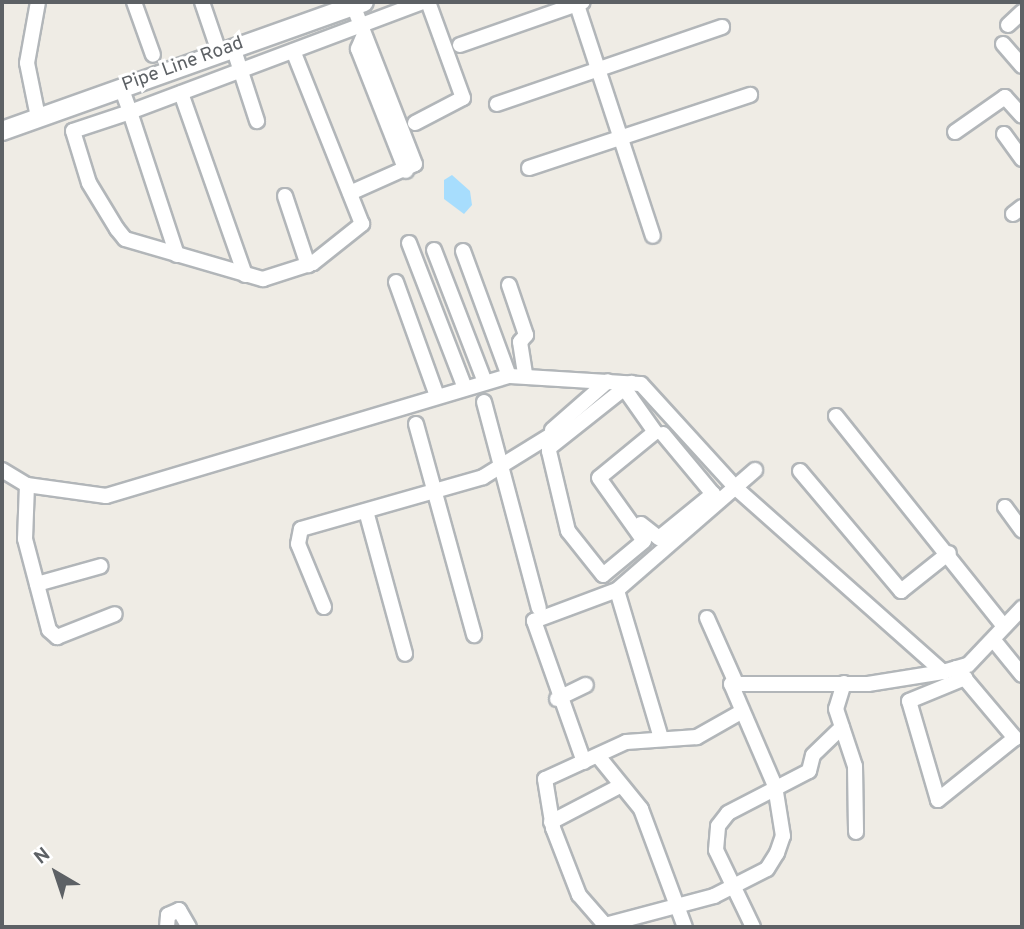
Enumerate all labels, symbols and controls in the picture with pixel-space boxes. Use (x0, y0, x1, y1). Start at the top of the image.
street label: Pipe Line Road (119, 32, 247, 98)
north arrow (21, 838, 91, 908)
text: N (30, 843, 56, 870)

